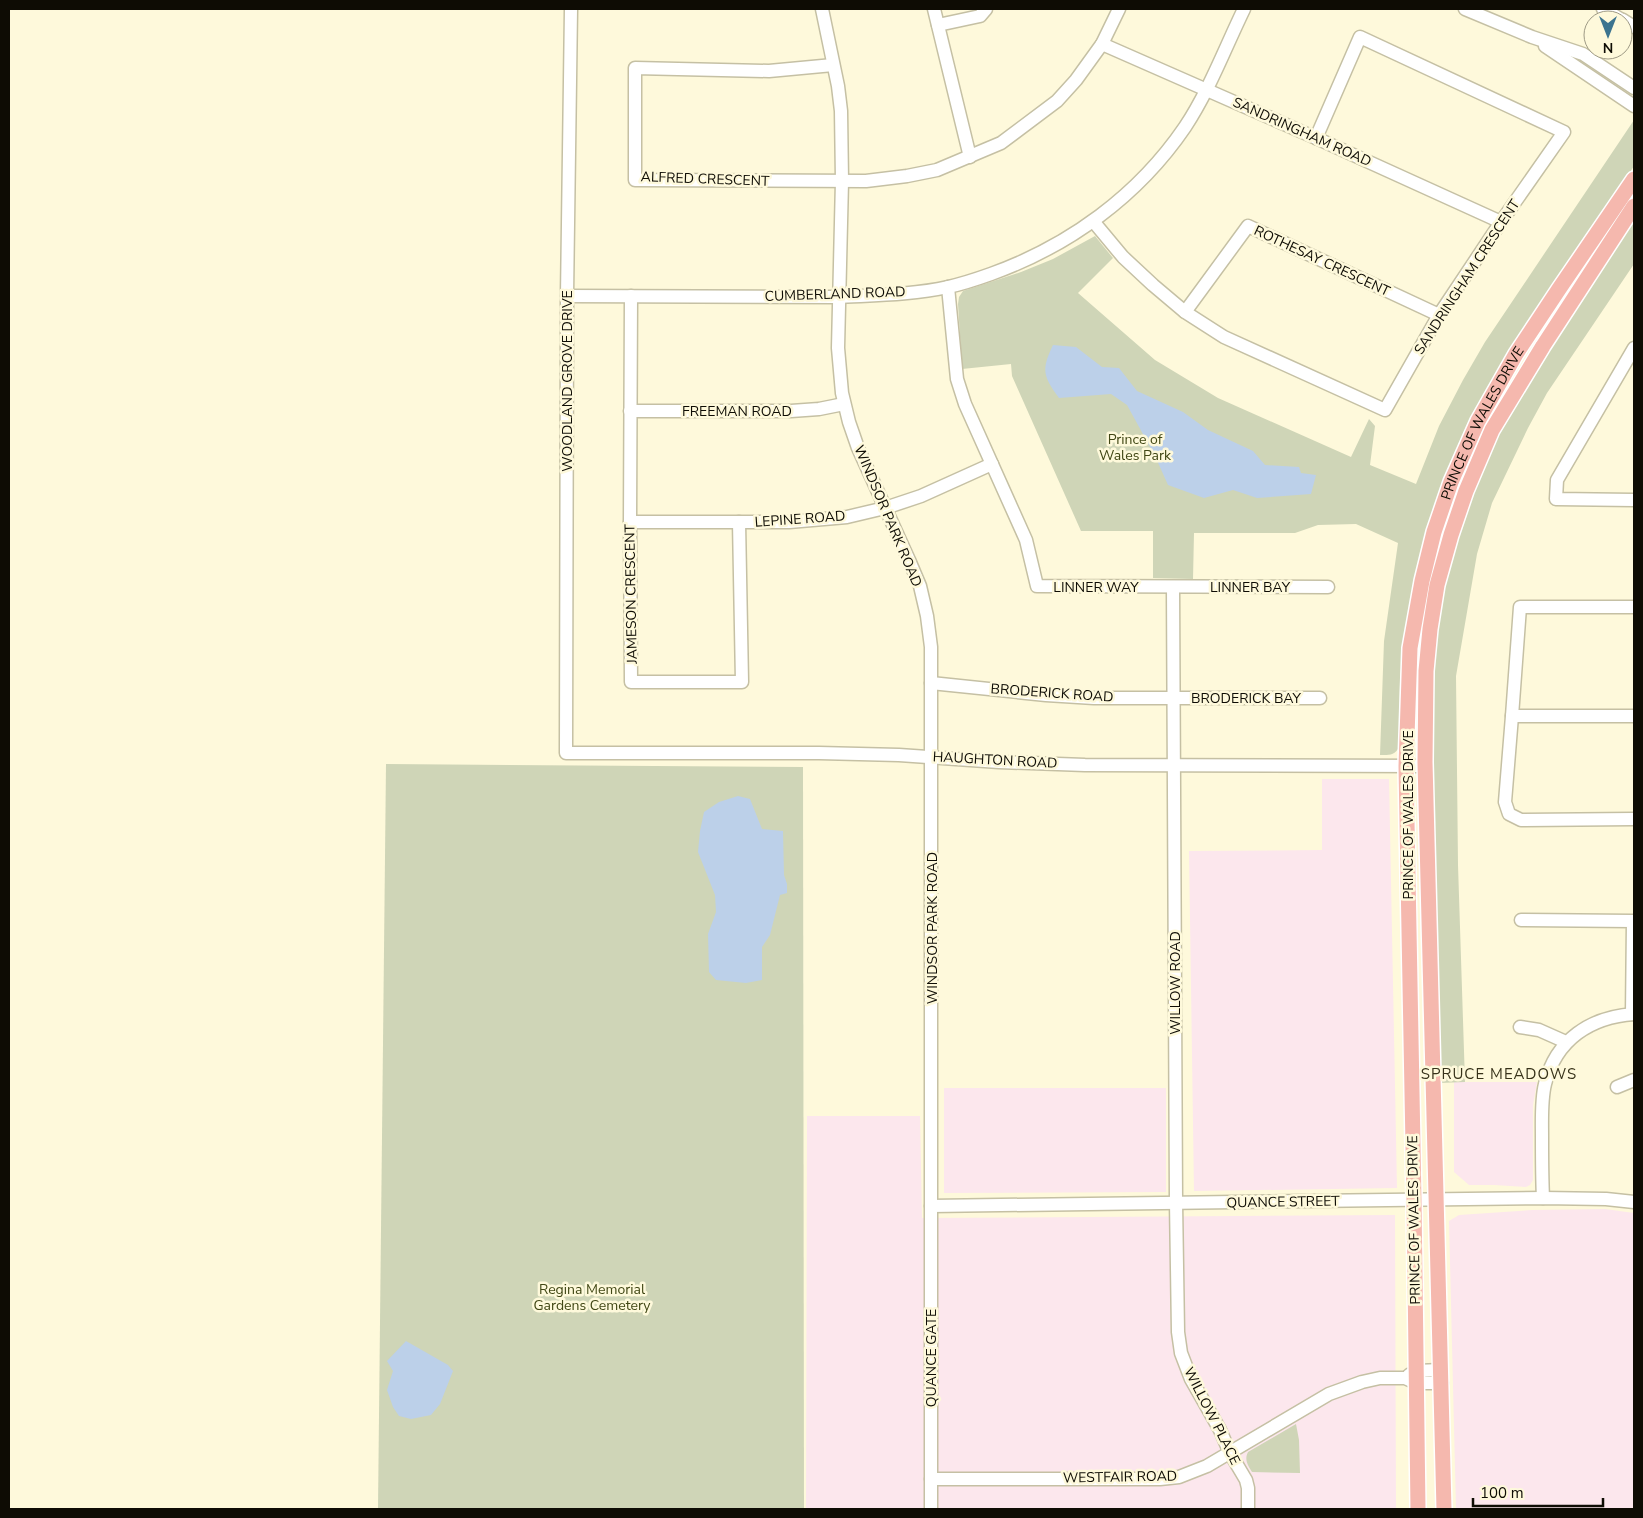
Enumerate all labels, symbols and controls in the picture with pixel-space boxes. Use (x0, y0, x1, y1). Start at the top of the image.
north arrow (1583, 10, 1633, 60)
text: N (1603, 38, 1613, 57)
street label: SANDRINGHAM ROAD (1230, 93, 1374, 171)
street label: ALFRED CRESCENT (640, 167, 770, 191)
street label: SANDRINGHAM CRESCENT (1410, 195, 1525, 358)
street label: ROTHESAY CRESCENT (1251, 221, 1394, 301)
street label: CUMBERLAND ROAD (764, 282, 906, 306)
street label: WOODLAND GROVE DRIVE (558, 290, 577, 472)
street label: PRINCE OF WALES DRIVE (1436, 343, 1528, 502)
street label: FREEMAN ROAD (682, 402, 792, 421)
park label: Prince of Wales Park (1099, 430, 1172, 465)
street label: WINDSOR PARK ROAD (850, 442, 926, 590)
street label: LEPINE ROAD (754, 506, 846, 532)
street label: JAMESON CRESCENT (620, 523, 642, 665)
street label: LINNER WAY (1053, 578, 1139, 597)
street label: LINNER BAY (1210, 578, 1291, 597)
street label: BRODERICK ROAD (990, 679, 1114, 707)
street label: BRODERICK BAY (1191, 689, 1302, 708)
street label: PRINCE OF WALES DRIVE (1399, 730, 1418, 900)
street label: HAUGHTON ROAD (932, 747, 1058, 773)
street label: WINDSOR PARK ROAD (923, 852, 942, 1004)
street label: WILLOW ROAD (1166, 931, 1185, 1035)
district label: SPRUCE MEADOWS (1421, 1064, 1577, 1084)
street label: PRINCE OF WALES DRIVE (1403, 1135, 1425, 1305)
street label: QUANCE STREET (1226, 1192, 1340, 1212)
park label: Regina Memorial Gardens Cemetery (533, 1280, 651, 1315)
street label: QUANCE GATE (922, 1309, 941, 1407)
street label: WILLOW PLACE (1179, 1364, 1245, 1468)
street label: WESTFAIR ROAD (1063, 1467, 1177, 1487)
scale bar (1473, 1476, 1603, 1508)
text: 100 m (1480, 1483, 1524, 1503)

